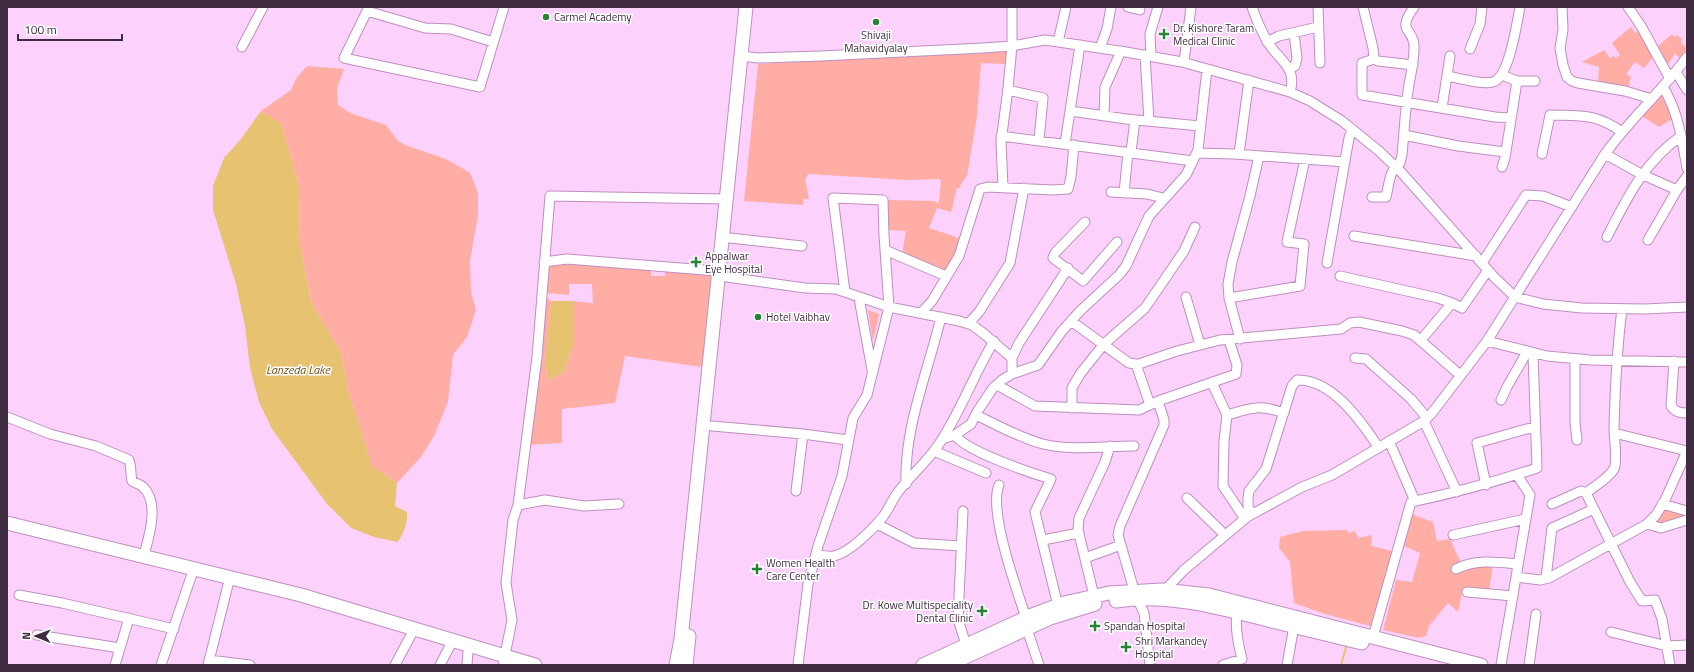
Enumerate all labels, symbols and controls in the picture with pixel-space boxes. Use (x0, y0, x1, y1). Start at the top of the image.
place label: Carmel Academy (554, 9, 632, 25)
marker: Carmel Academy (541, 12, 551, 22)
scale bar (18, 16, 122, 42)
marker: Shivaji Mahavidyalay (871, 17, 881, 27)
text: 100 m (24, 20, 57, 39)
place label: Dr. Kishore Taram Medical Clinic (1173, 20, 1254, 49)
place label: Shivaji Mahavidyalay (844, 27, 909, 56)
marker: Dr. Kishore Taram Medical Clinic (1158, 28, 1170, 40)
place label: Appalwar Eye Hospital (705, 248, 763, 277)
marker: Appalwar Eye Hospital (690, 256, 702, 268)
place label: Hotel Vaibhav (766, 309, 831, 325)
marker: Hotel Vaibhav (753, 312, 763, 322)
water label: Lanzeda Lake (266, 360, 331, 379)
place label: Women Health Care Center (766, 555, 835, 584)
marker: Women Health Care Center (751, 563, 763, 575)
place label: Dr. Kowe Multispeciality Dental Clinic (863, 597, 974, 626)
marker: Dr. Kowe Multispeciality Dental Clinic (976, 605, 988, 617)
north arrow (16, 616, 56, 656)
place label: Spandan Hospital (1104, 618, 1185, 634)
marker: Spandan Hospital (1089, 620, 1101, 632)
text: N (18, 632, 34, 640)
place label: Shri Markandey Hospital (1135, 633, 1208, 662)
marker: Shri Markandey Hospital (1120, 641, 1132, 653)

